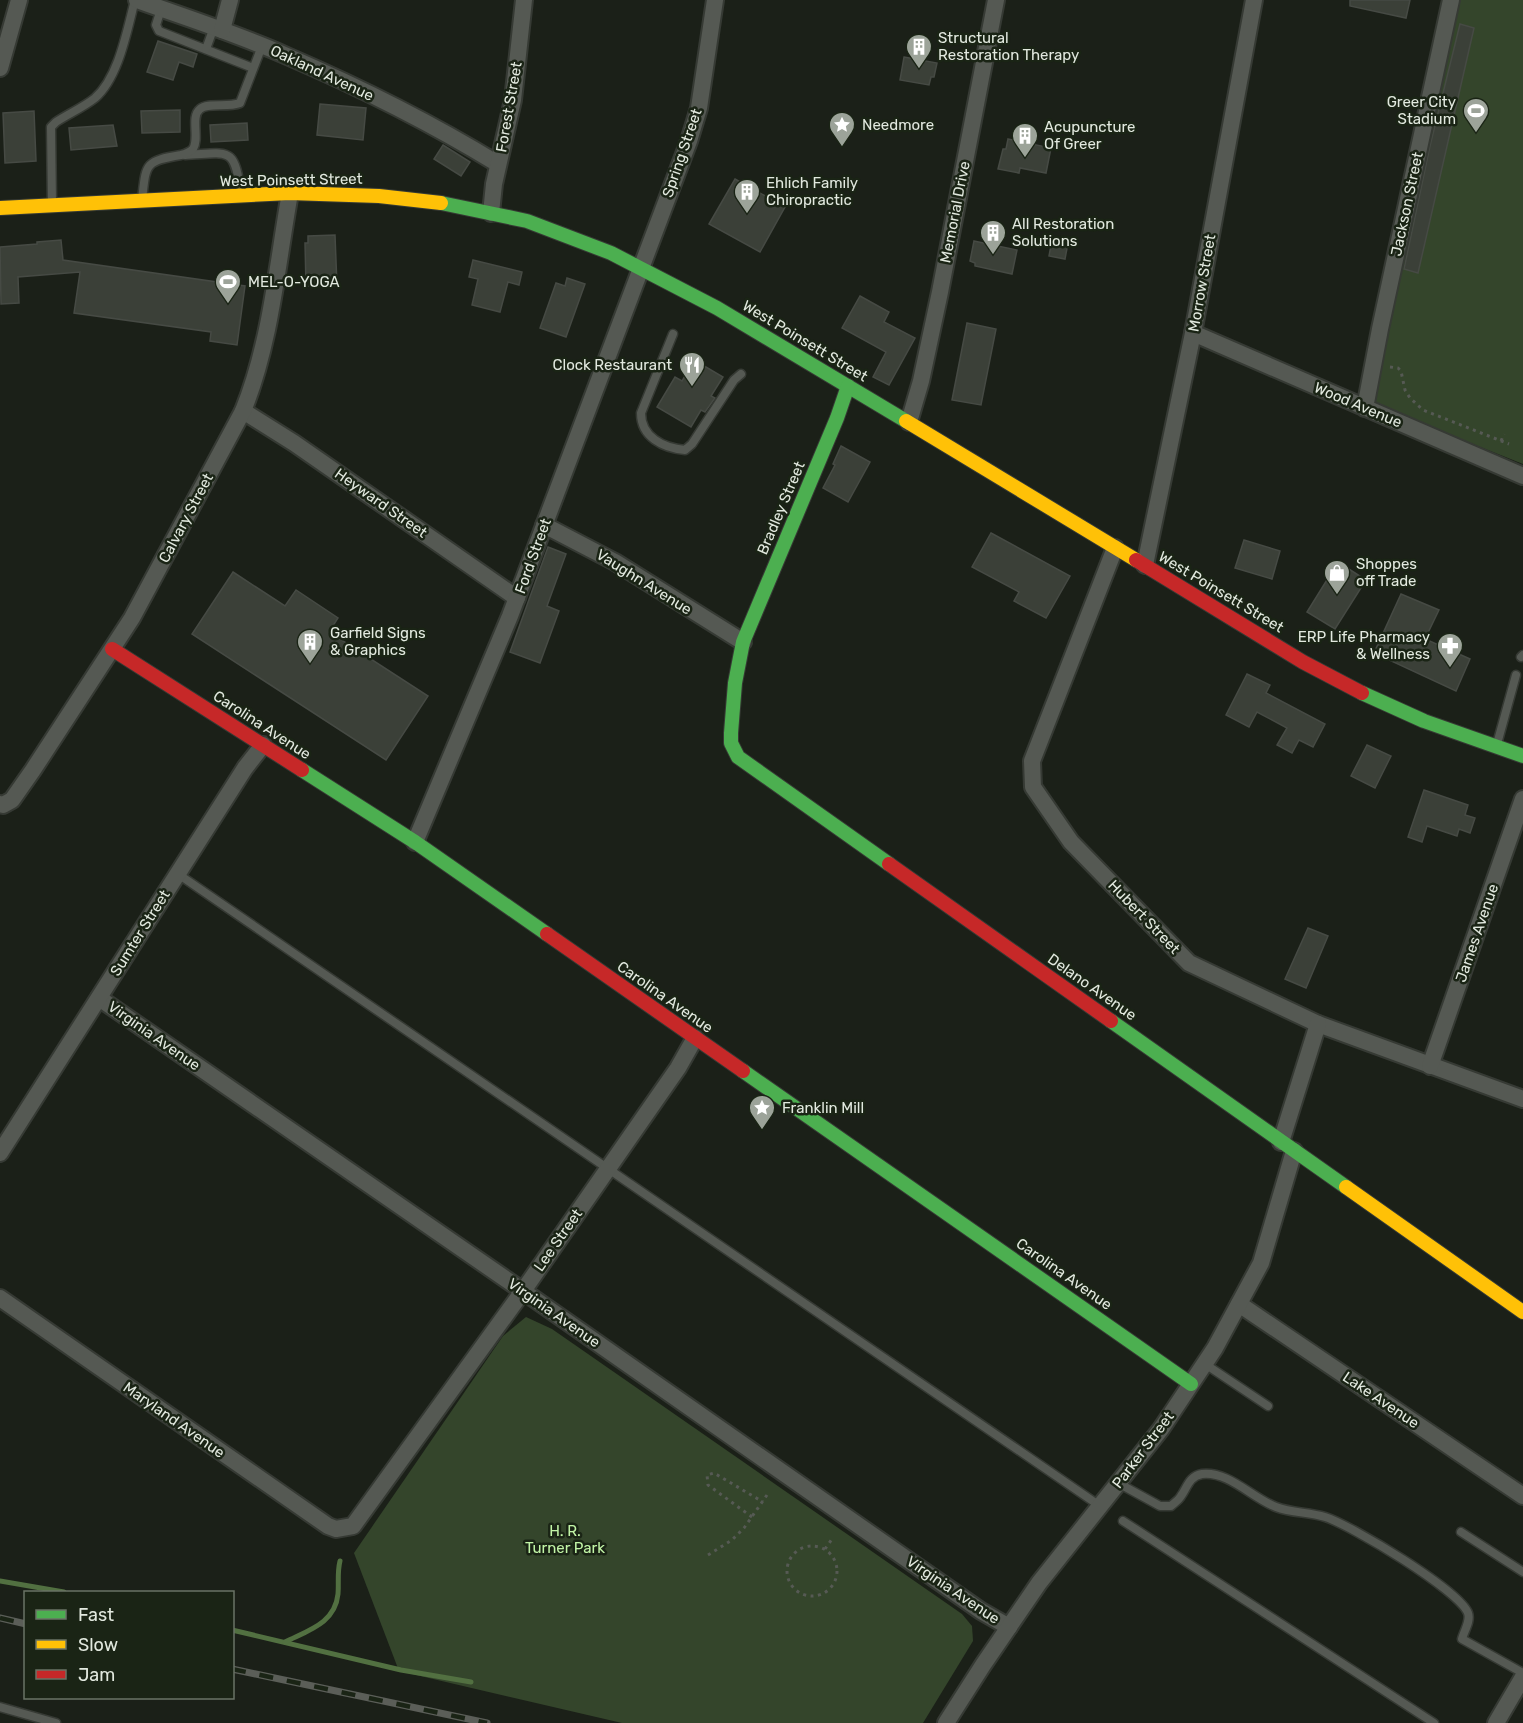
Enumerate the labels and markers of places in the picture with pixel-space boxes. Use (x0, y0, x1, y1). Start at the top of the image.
place label: Structural Restoration Therapy (938, 29, 1079, 64)
building icon: Structural Restoration Therapy (904, 32, 934, 70)
place label: Greer City Stadium (1387, 93, 1456, 128)
sports icon: Greer City Stadium (1461, 96, 1491, 134)
place icon: Needmore (827, 110, 857, 148)
place label: Needmore (862, 116, 934, 134)
place label: Acupuncture Of Greer (1044, 118, 1135, 153)
building icon: Acupuncture Of Greer (1010, 121, 1040, 159)
place label: Ehlich Family Chiropractic (766, 174, 858, 209)
building icon: Ehlich Family Chiropractic (732, 177, 762, 215)
place label: All Restoration Solutions (1012, 215, 1114, 250)
building icon: All Restoration Solutions (978, 218, 1008, 256)
sports icon: MEL-O-YOGA (213, 267, 243, 305)
place label: MEL-O-YOGA (248, 273, 340, 291)
restaurant icon: Clock Restaurant (677, 350, 707, 388)
place label: Clock Restaurant (553, 356, 672, 374)
place label: Shoppes off Trade (1356, 555, 1417, 590)
shop icon: Shoppes off Trade (1322, 558, 1352, 596)
place label: Garfield Signs & Graphics (330, 624, 426, 659)
building icon: Garfield Signs & Graphics (295, 627, 325, 665)
place label: ERP Life Pharmacy & Wellness (1298, 628, 1430, 663)
pharmacy icon: ERP Life Pharmacy & Wellness (1435, 631, 1465, 669)
place icon: Franklin Mill (747, 1093, 777, 1131)
place label: Franklin Mill (782, 1099, 864, 1117)

